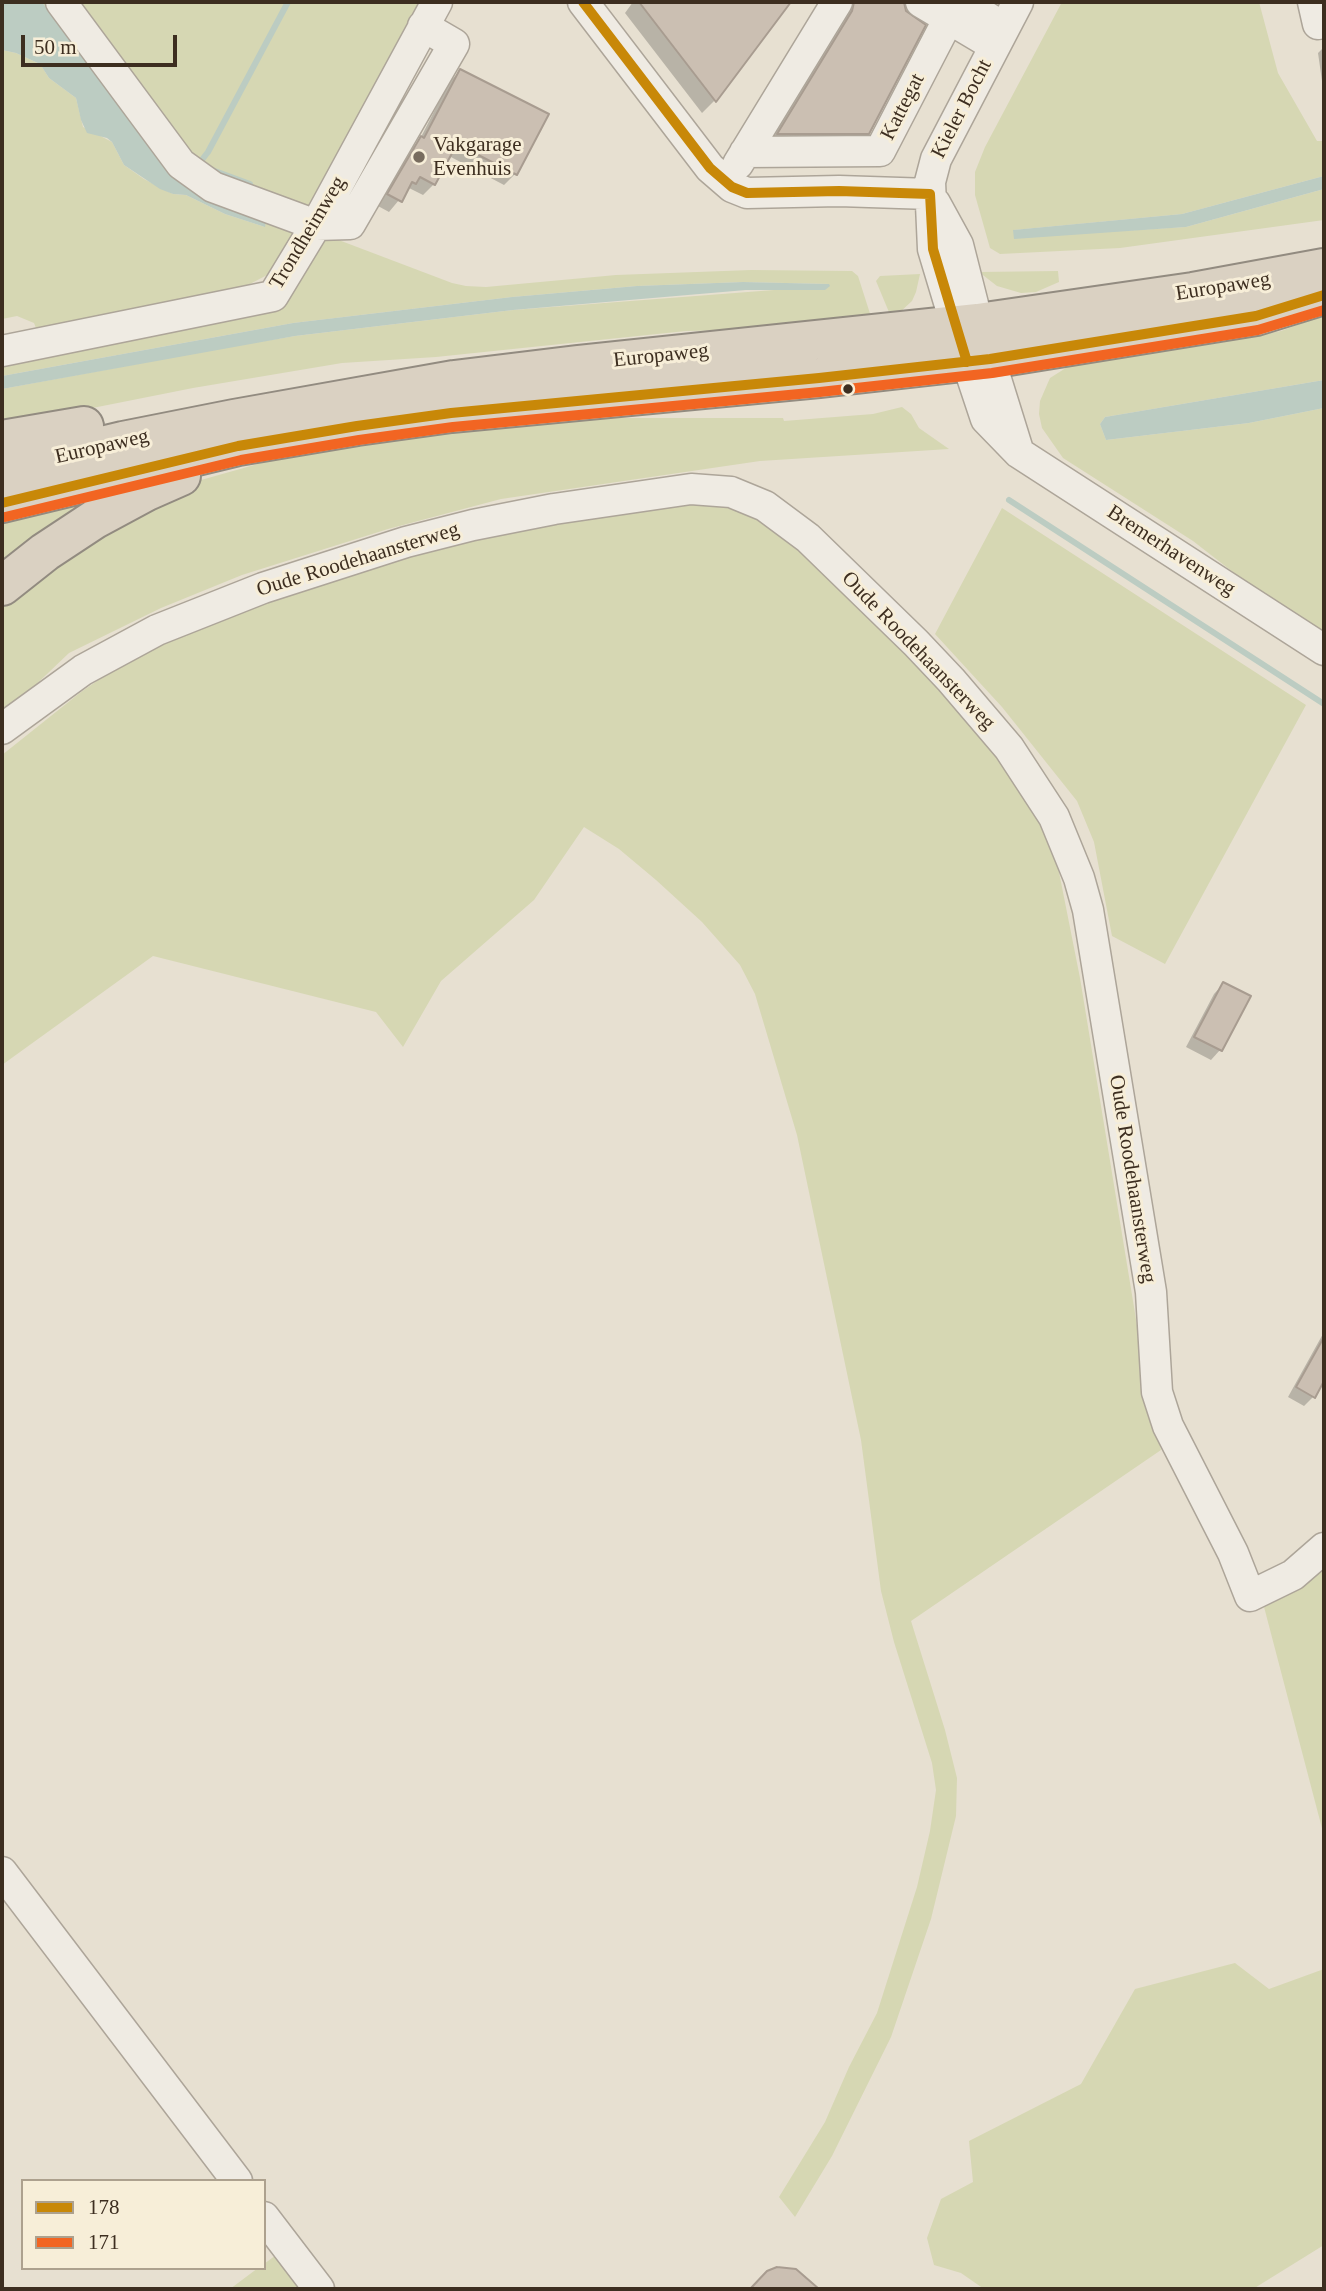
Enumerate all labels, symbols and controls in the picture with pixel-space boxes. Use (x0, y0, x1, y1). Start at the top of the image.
scale bar (24, 21, 180, 65)
text: 50 m (34, 35, 77, 59)
street label: Kieler Bocht (926, 55, 998, 163)
street label: Kattegat (876, 70, 930, 144)
place label: Vakgarage Evenhuis (433, 132, 522, 182)
marker: Vakgarage Evenhuis (411, 149, 427, 165)
street label: Trondheimweg (264, 172, 352, 294)
street label: Europaweg (1174, 267, 1272, 307)
street label: Europaweg (612, 338, 710, 374)
unlabelled marker (841, 382, 855, 396)
street label: Europaweg (53, 424, 151, 470)
street label: Bremerhavenweg (1102, 500, 1240, 602)
street label: Oude Roodehaansterweg (254, 517, 462, 603)
street label: Oude Roodehaansterweg (836, 567, 1000, 735)
street label: Oude Roodehaansterweg (1103, 1073, 1161, 1285)
legend (21, 2179, 266, 2270)
text: 178 (88, 2195, 120, 2219)
text: 171 (88, 2230, 120, 2254)

